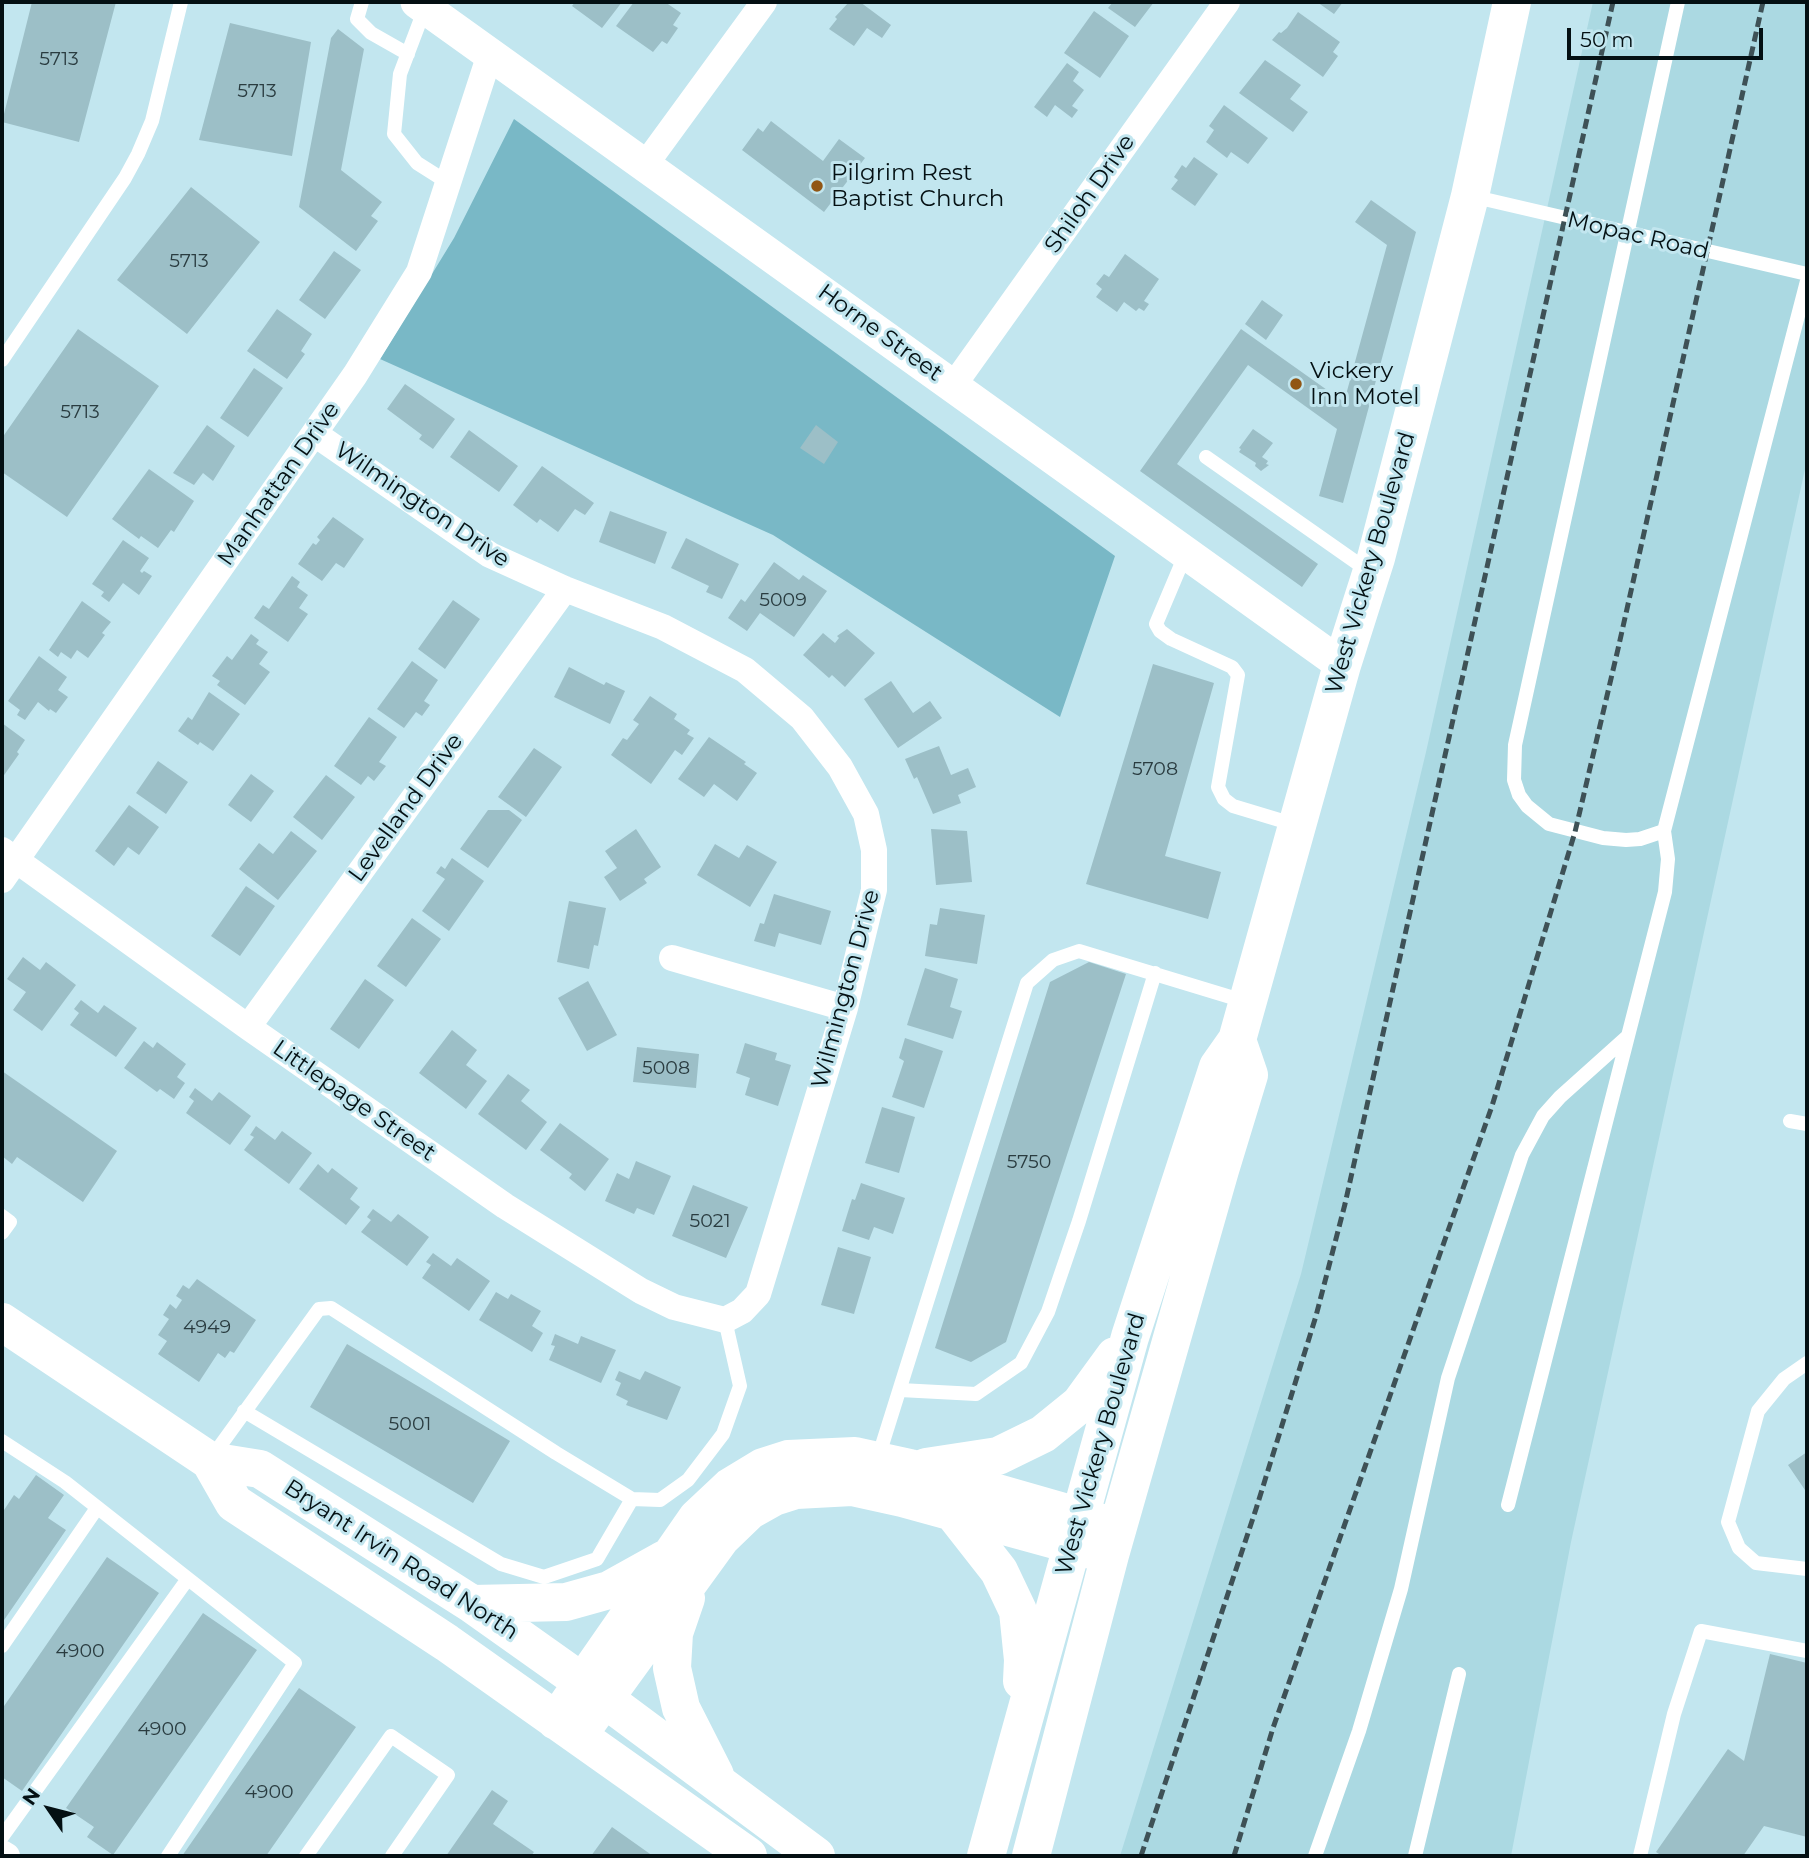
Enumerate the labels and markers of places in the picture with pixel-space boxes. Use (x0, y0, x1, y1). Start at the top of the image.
place label: Pilgrim Rest Baptist Church (831, 159, 1004, 213)
marker: Pilgrim Rest Baptist Church (809, 178, 825, 194)
place label: Vickery Inn Motel (1310, 357, 1419, 411)
marker: Vickery Inn Motel (1288, 376, 1304, 392)

